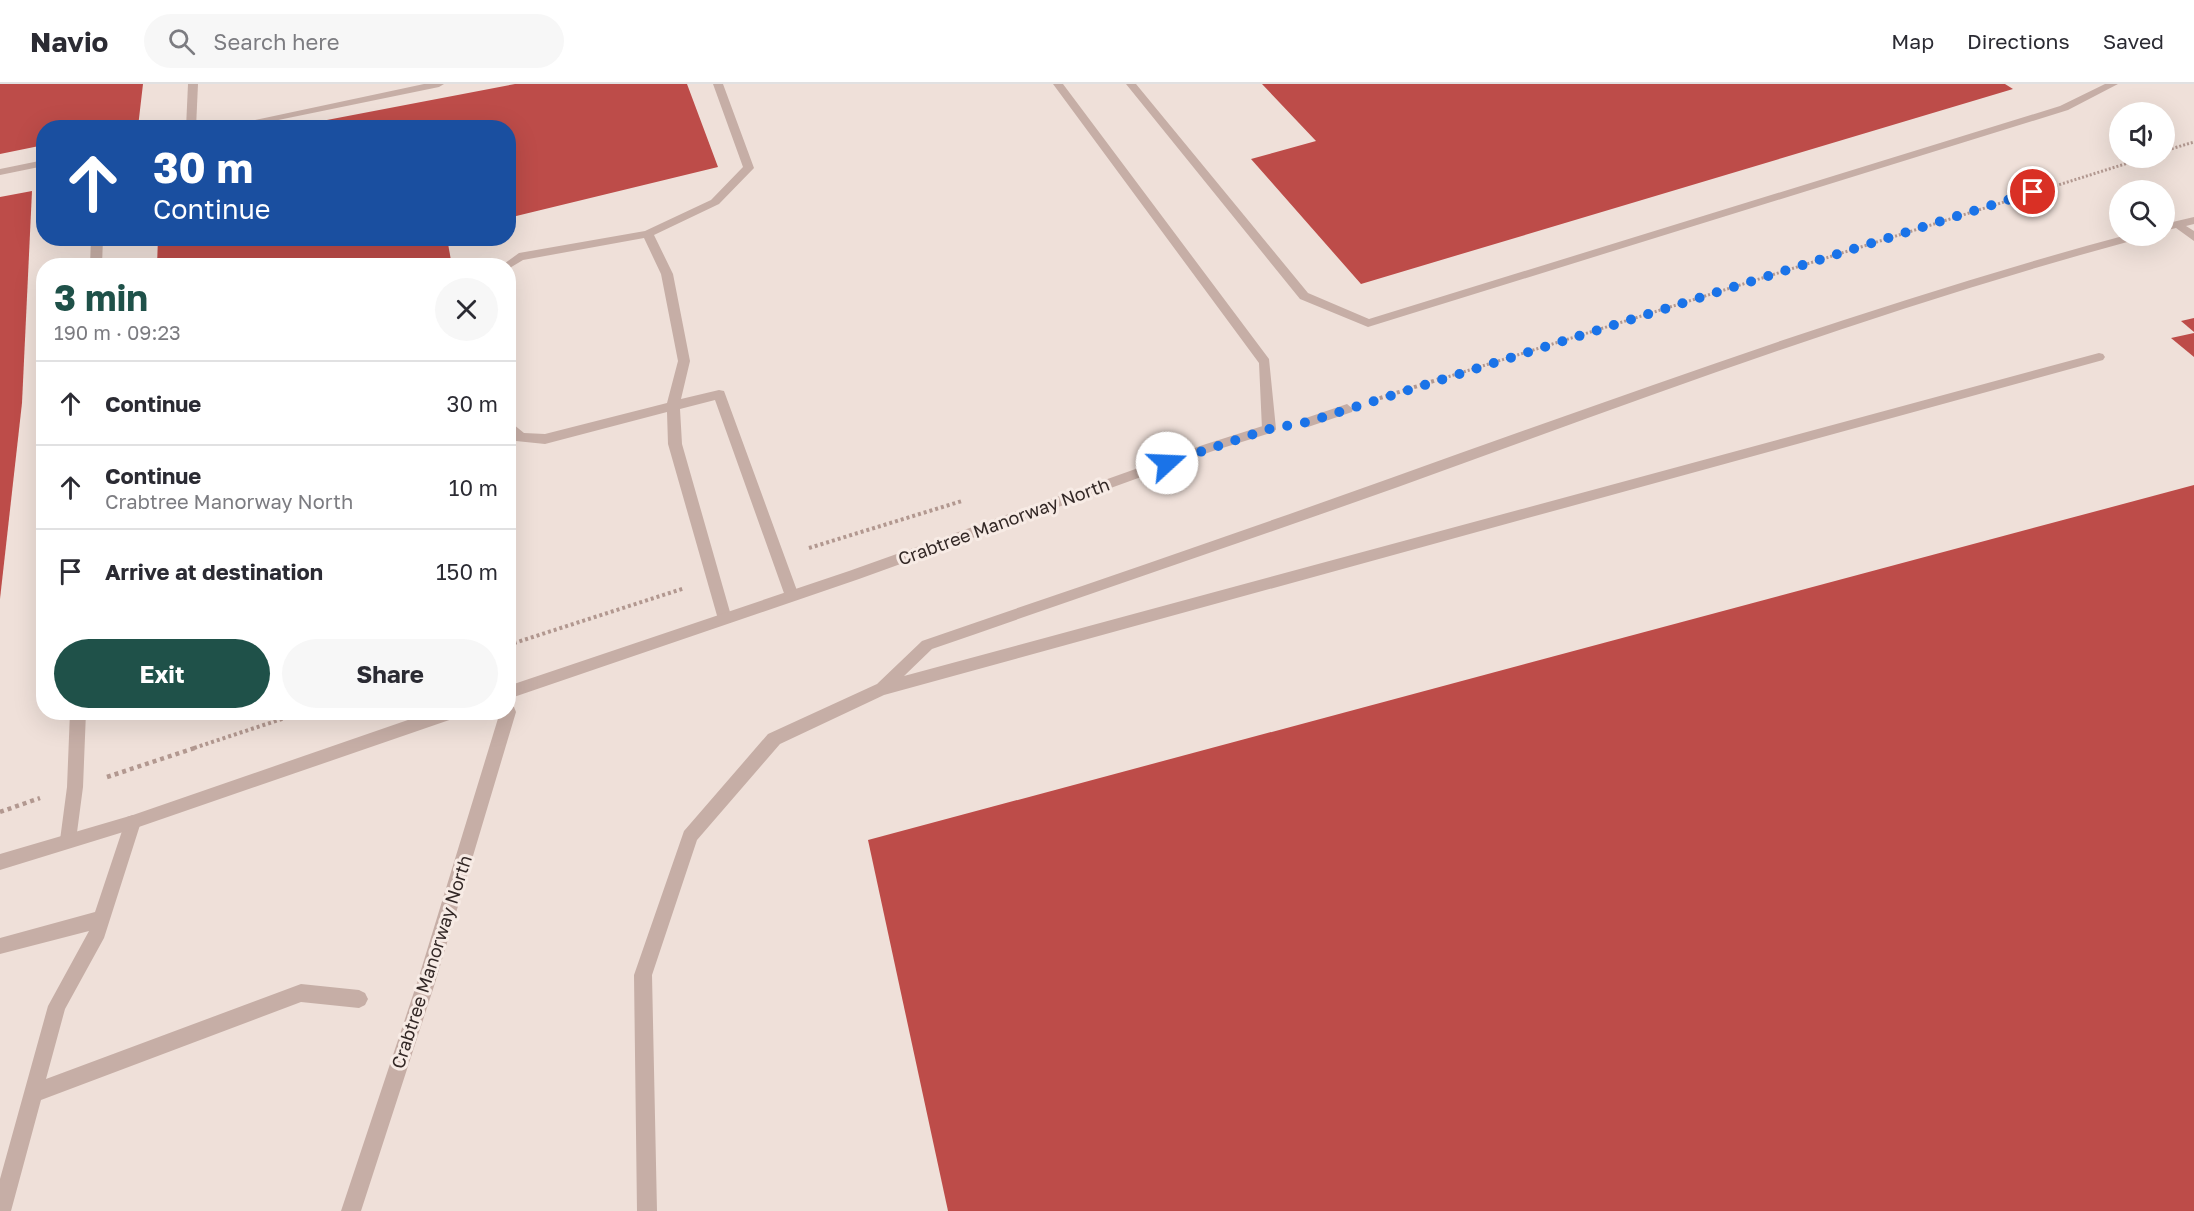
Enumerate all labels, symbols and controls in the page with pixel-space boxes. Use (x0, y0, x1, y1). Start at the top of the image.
search box (144, 14, 564, 68)
text: Navio (30, 25, 108, 58)
icon: search (165, 25, 198, 58)
text: Search here (213, 28, 339, 55)
text: Map (1891, 28, 1934, 54)
text: Directions (1967, 28, 2070, 54)
text: Saved (2103, 28, 2164, 54)
map controls (2109, 102, 2175, 246)
button: sound (2109, 102, 2175, 168)
text: 30 m (153, 142, 253, 192)
icon: ahead (54, 144, 132, 222)
pin (2007, 166, 2058, 217)
icon: arrive (2016, 175, 2049, 208)
button: search (2109, 180, 2175, 246)
text: Continue (153, 193, 271, 225)
text: 3 min (54, 276, 148, 319)
button: close (435, 278, 498, 341)
text: 190 m · 09:23 (54, 320, 181, 344)
icon: ahead (54, 387, 87, 420)
text: Continue (105, 390, 201, 417)
text: 30 m (447, 390, 498, 417)
position arrow (1135, 431, 1199, 495)
text: Continue (105, 462, 201, 489)
icon: ahead (54, 471, 87, 504)
street label: Crabtree Manorway North (895, 473, 1112, 570)
text: 10 m (449, 474, 498, 501)
text: Crabtree Manorway North (105, 489, 353, 513)
icon: arrive (54, 555, 87, 588)
text: Arrive at destination (105, 558, 323, 585)
text: 150 m (436, 558, 498, 585)
button: Exit (54, 639, 270, 708)
button: Share (282, 639, 498, 708)
street label: Crabtree Manorway North (386, 852, 476, 1071)

